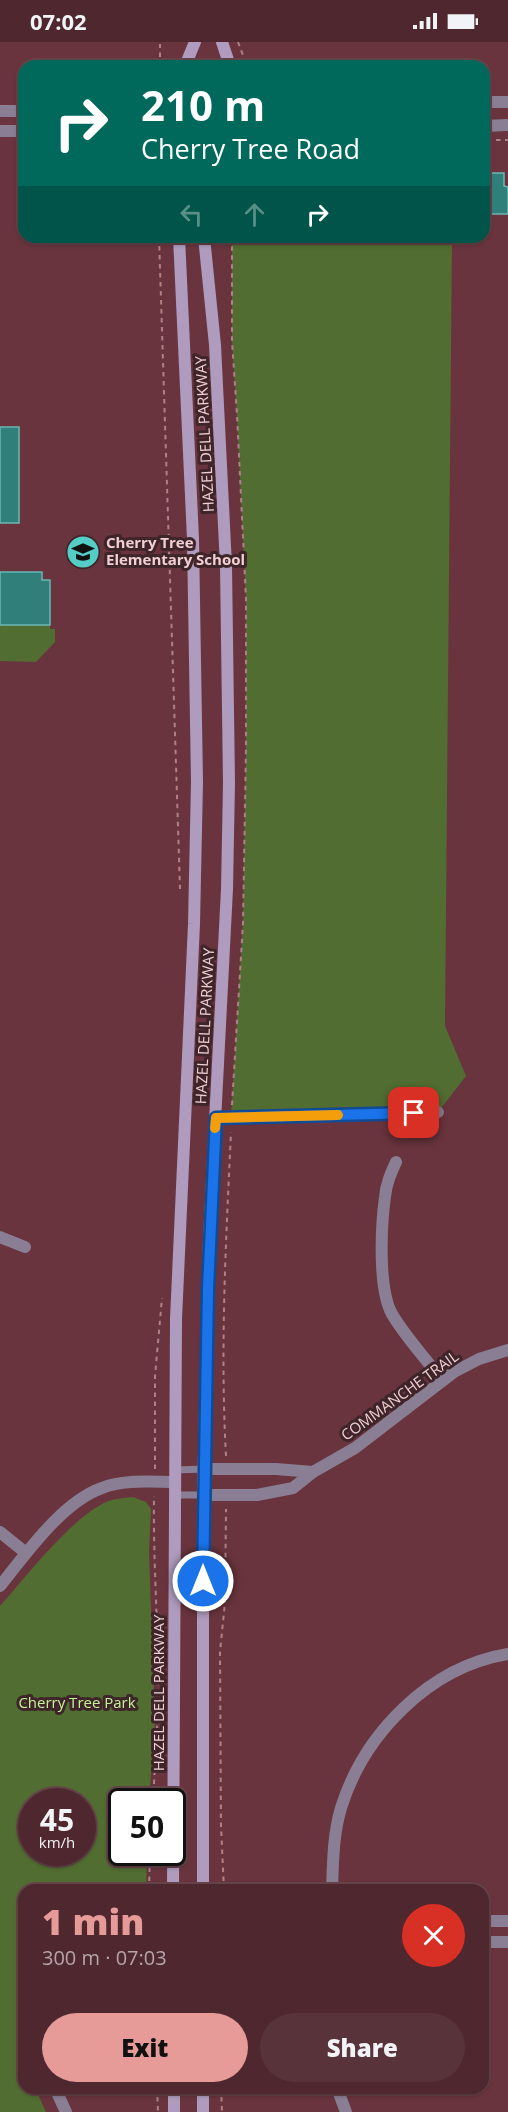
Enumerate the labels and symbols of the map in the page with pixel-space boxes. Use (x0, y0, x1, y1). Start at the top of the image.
street label: HAZEL DELL PARKWAY (190, 355, 218, 513)
place label: Cherry Tree Elementary School (106, 532, 245, 569)
school or university icon: Cherry Tree Elementary School (65, 534, 101, 570)
street label: HAZEL DELL PARKWAY (190, 947, 218, 1105)
pin (388, 1087, 439, 1138)
street label: COMMANCHE TRAIL (337, 1346, 462, 1445)
position arrow (171, 1549, 235, 1613)
street label: HAZEL DELL PARKWAY (148, 1614, 168, 1771)
park label: Cherry Tree Park (18, 1692, 136, 1712)
speed limit sign: 50 (108, 1788, 186, 1866)

